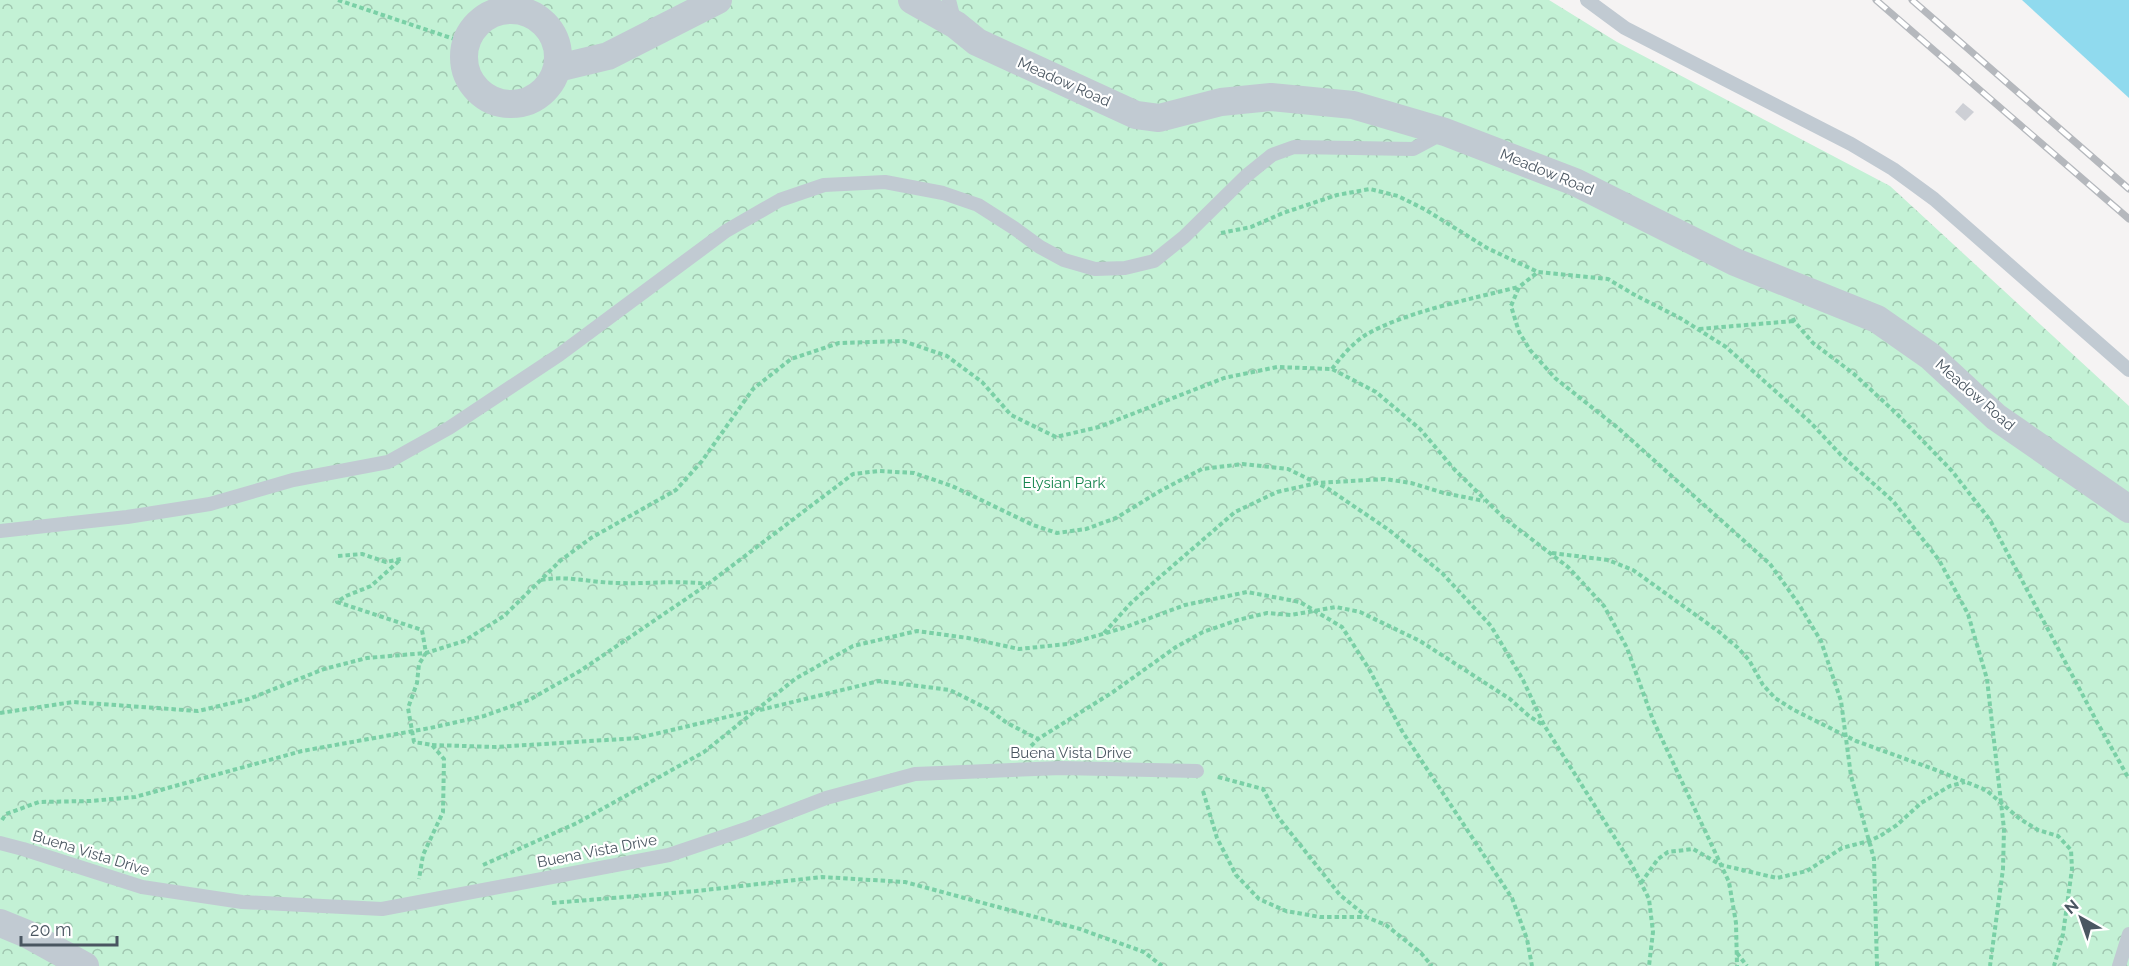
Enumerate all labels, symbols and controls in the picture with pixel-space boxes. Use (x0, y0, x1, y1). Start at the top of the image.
street label: Meadow Road (1015, 54, 1113, 110)
street label: Meadow Road (1497, 145, 1597, 199)
street label: Meadow Road (1932, 356, 2018, 434)
park label: Elysian Park (1023, 474, 1105, 492)
street label: Buena Vista Drive (1010, 744, 1132, 762)
street label: Buena Vista Drive (30, 827, 152, 879)
street label: Buena Vista Drive (536, 831, 659, 871)
north arrow (2051, 888, 2111, 948)
text: N (2061, 896, 2082, 918)
scale bar (21, 909, 117, 947)
text: 20 m (30, 919, 72, 940)

